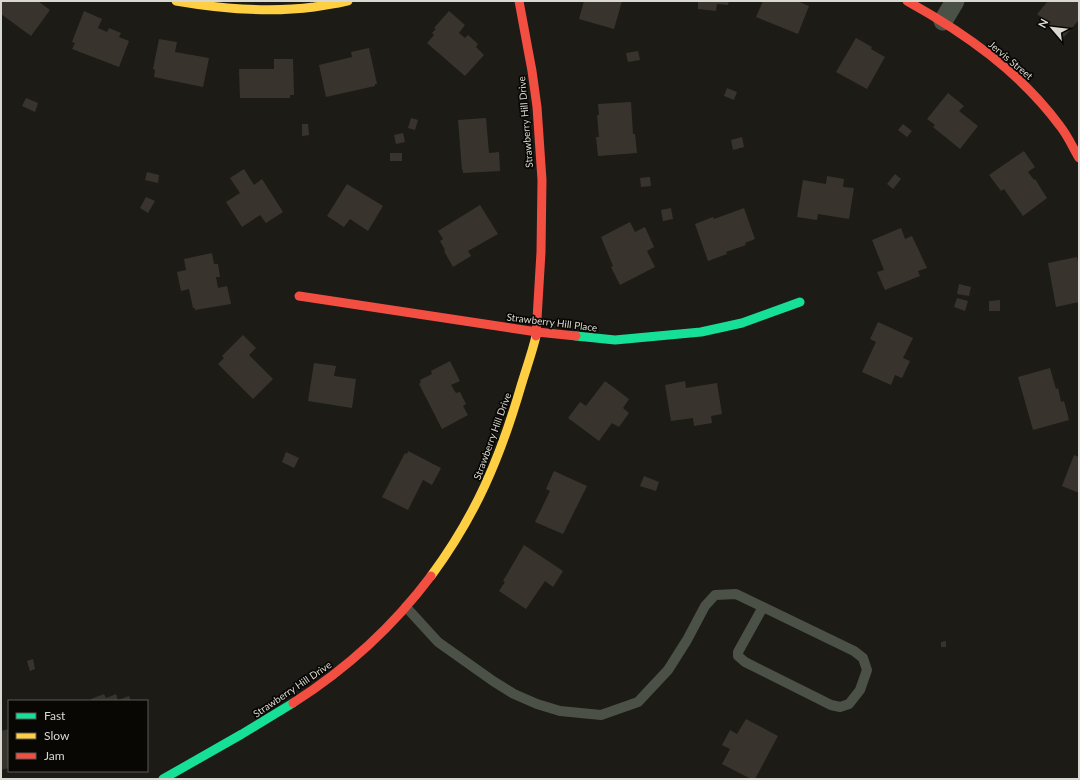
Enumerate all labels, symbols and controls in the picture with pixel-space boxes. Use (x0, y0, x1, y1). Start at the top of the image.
north arrow (1032, 8, 1072, 48)
text: N (1035, 16, 1050, 30)
street label: Jervis Street (987, 38, 1036, 82)
street label: Strawberry Hill Drive (515, 76, 535, 168)
street label: Strawberry Hill Place (506, 310, 598, 334)
street label: Strawberry Hill Drive (471, 391, 513, 481)
street label: Strawberry Hill Drive (251, 658, 333, 720)
legend (8, 700, 148, 772)
text: Fast (44, 708, 66, 723)
text: Slow (44, 728, 70, 743)
text: Jam (44, 748, 65, 763)

